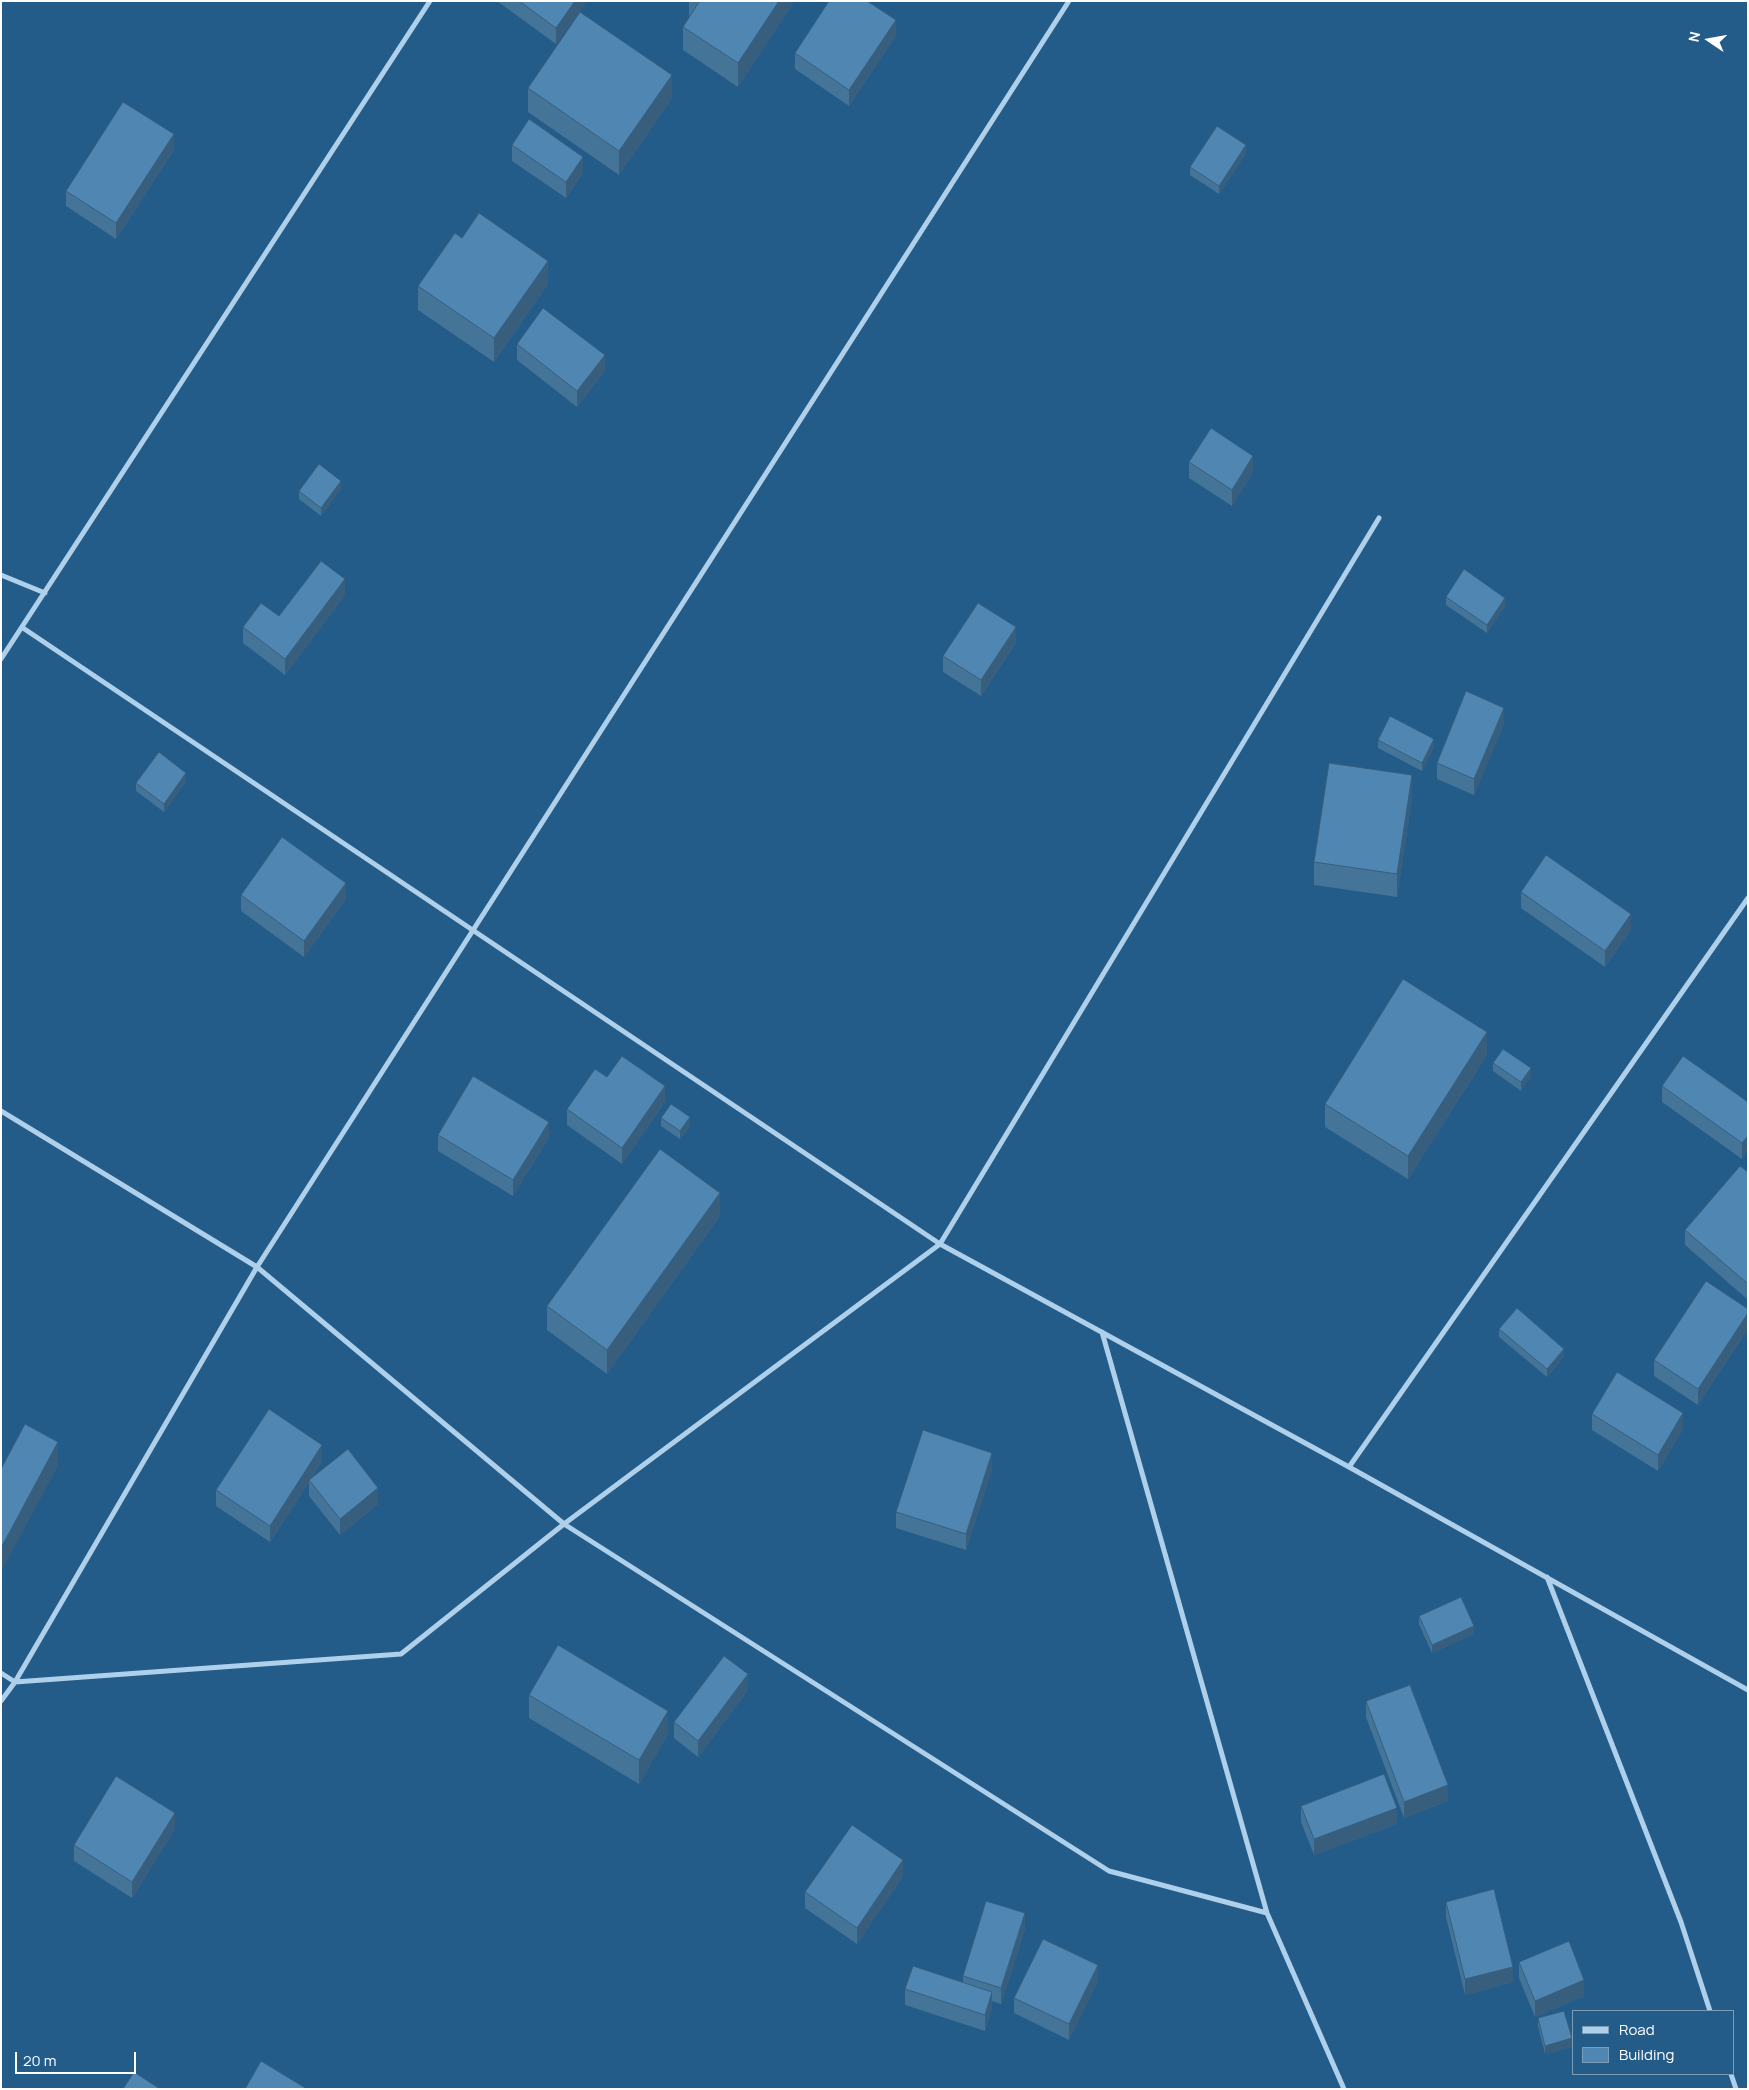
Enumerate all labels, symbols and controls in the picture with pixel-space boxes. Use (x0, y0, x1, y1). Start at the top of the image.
north arrow (1684, 15, 1734, 65)
text: N (1684, 30, 1704, 44)
legend (1572, 2010, 1734, 2075)
text: Road (1619, 2019, 1655, 2040)
scale bar (18, 2042, 139, 2074)
text: Building (1619, 2044, 1674, 2065)
text: 20 m (23, 2050, 56, 2071)

